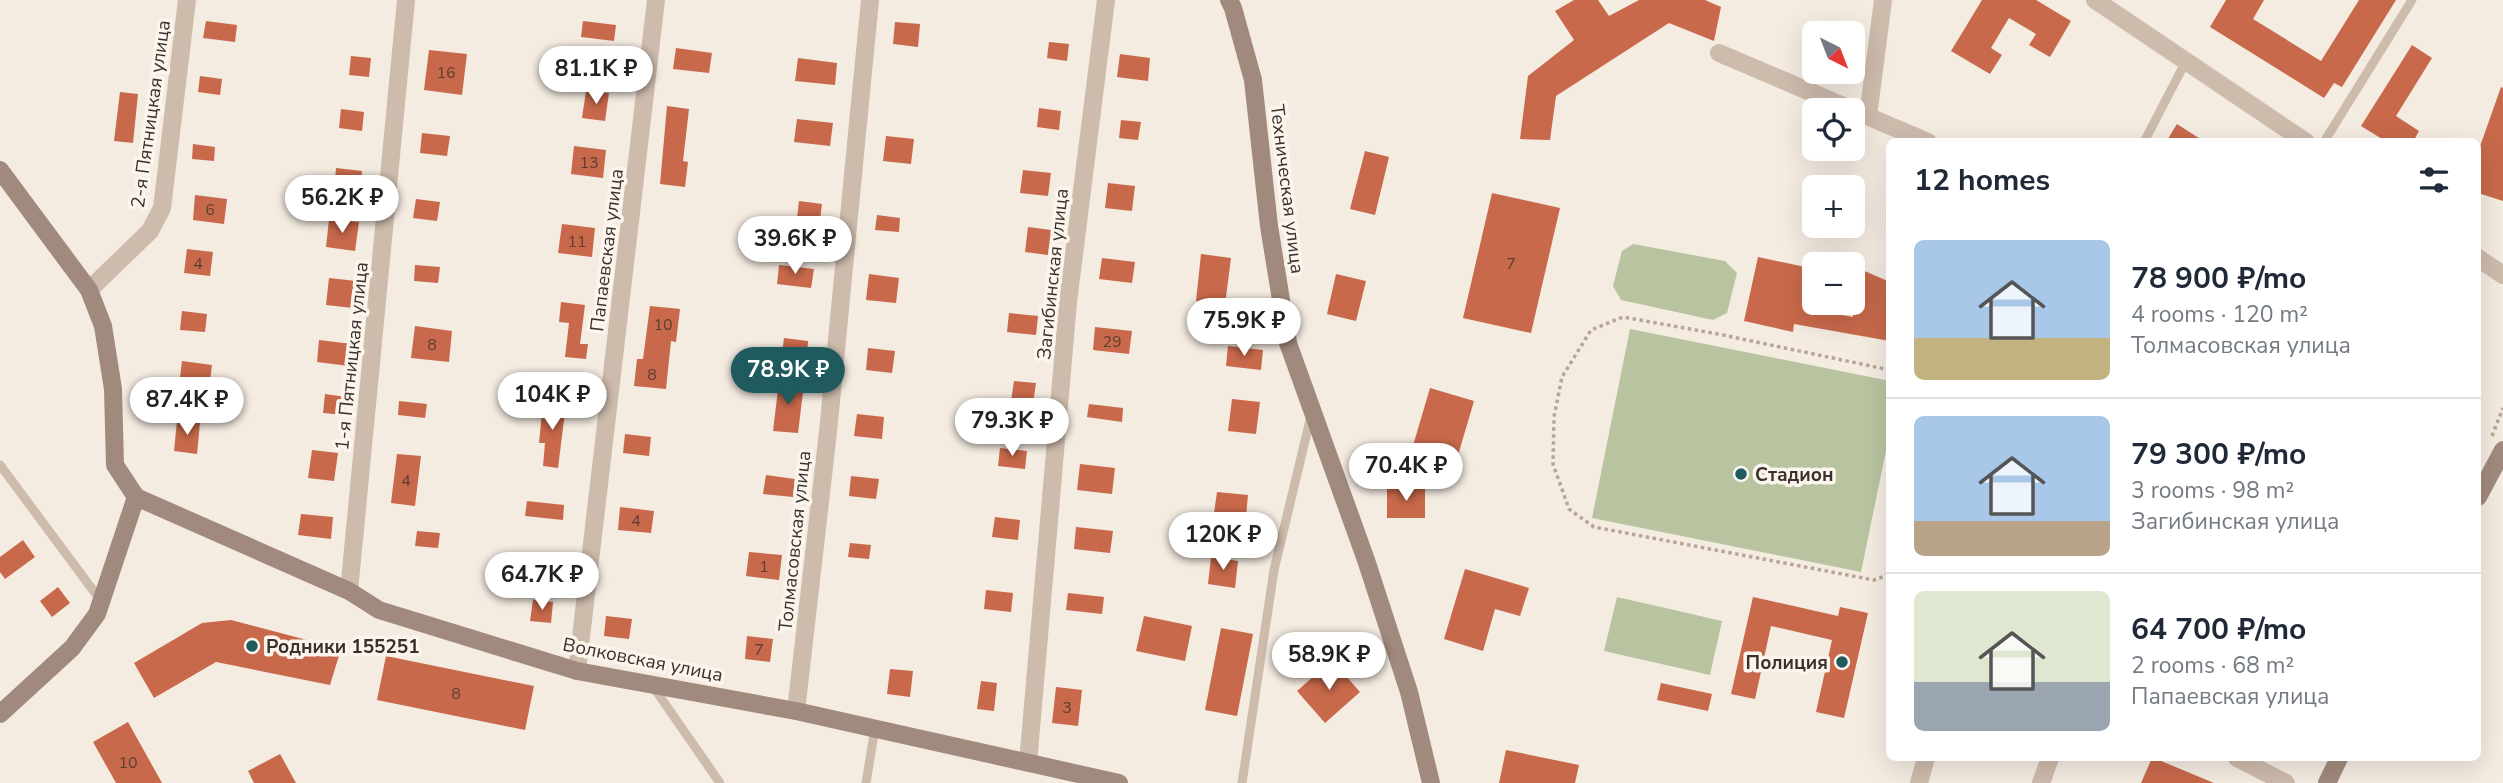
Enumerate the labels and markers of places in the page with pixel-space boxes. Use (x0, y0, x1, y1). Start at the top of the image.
pin: 81.1K ₽ (531, 46, 661, 106)
pin: 56.2K ₽ (277, 176, 407, 235)
pin: 39.6K ₽ (730, 216, 860, 276)
pin: 75.9K ₽ (1179, 298, 1309, 358)
pin: 78.9K ₽ (723, 348, 853, 407)
pin: 104K ₽ (495, 372, 609, 432)
pin: 87.4K ₽ (122, 378, 252, 437)
pin: 79.3K ₽ (947, 398, 1077, 458)
pin: 70.4K ₽ (1341, 444, 1471, 503)
place label: Стадион (1755, 462, 1834, 488)
marker: Стадион (1733, 466, 1749, 482)
pin: 120K ₽ (1166, 512, 1280, 572)
pin: 64.7K ₽ (477, 552, 607, 612)
pin: 58.9K ₽ (1264, 632, 1394, 692)
place label: Родники 155251 (266, 634, 420, 660)
marker: Родники 155251 (244, 638, 260, 654)
place label: Полиция (1746, 650, 1828, 676)
marker: Полиция (1834, 654, 1850, 670)

